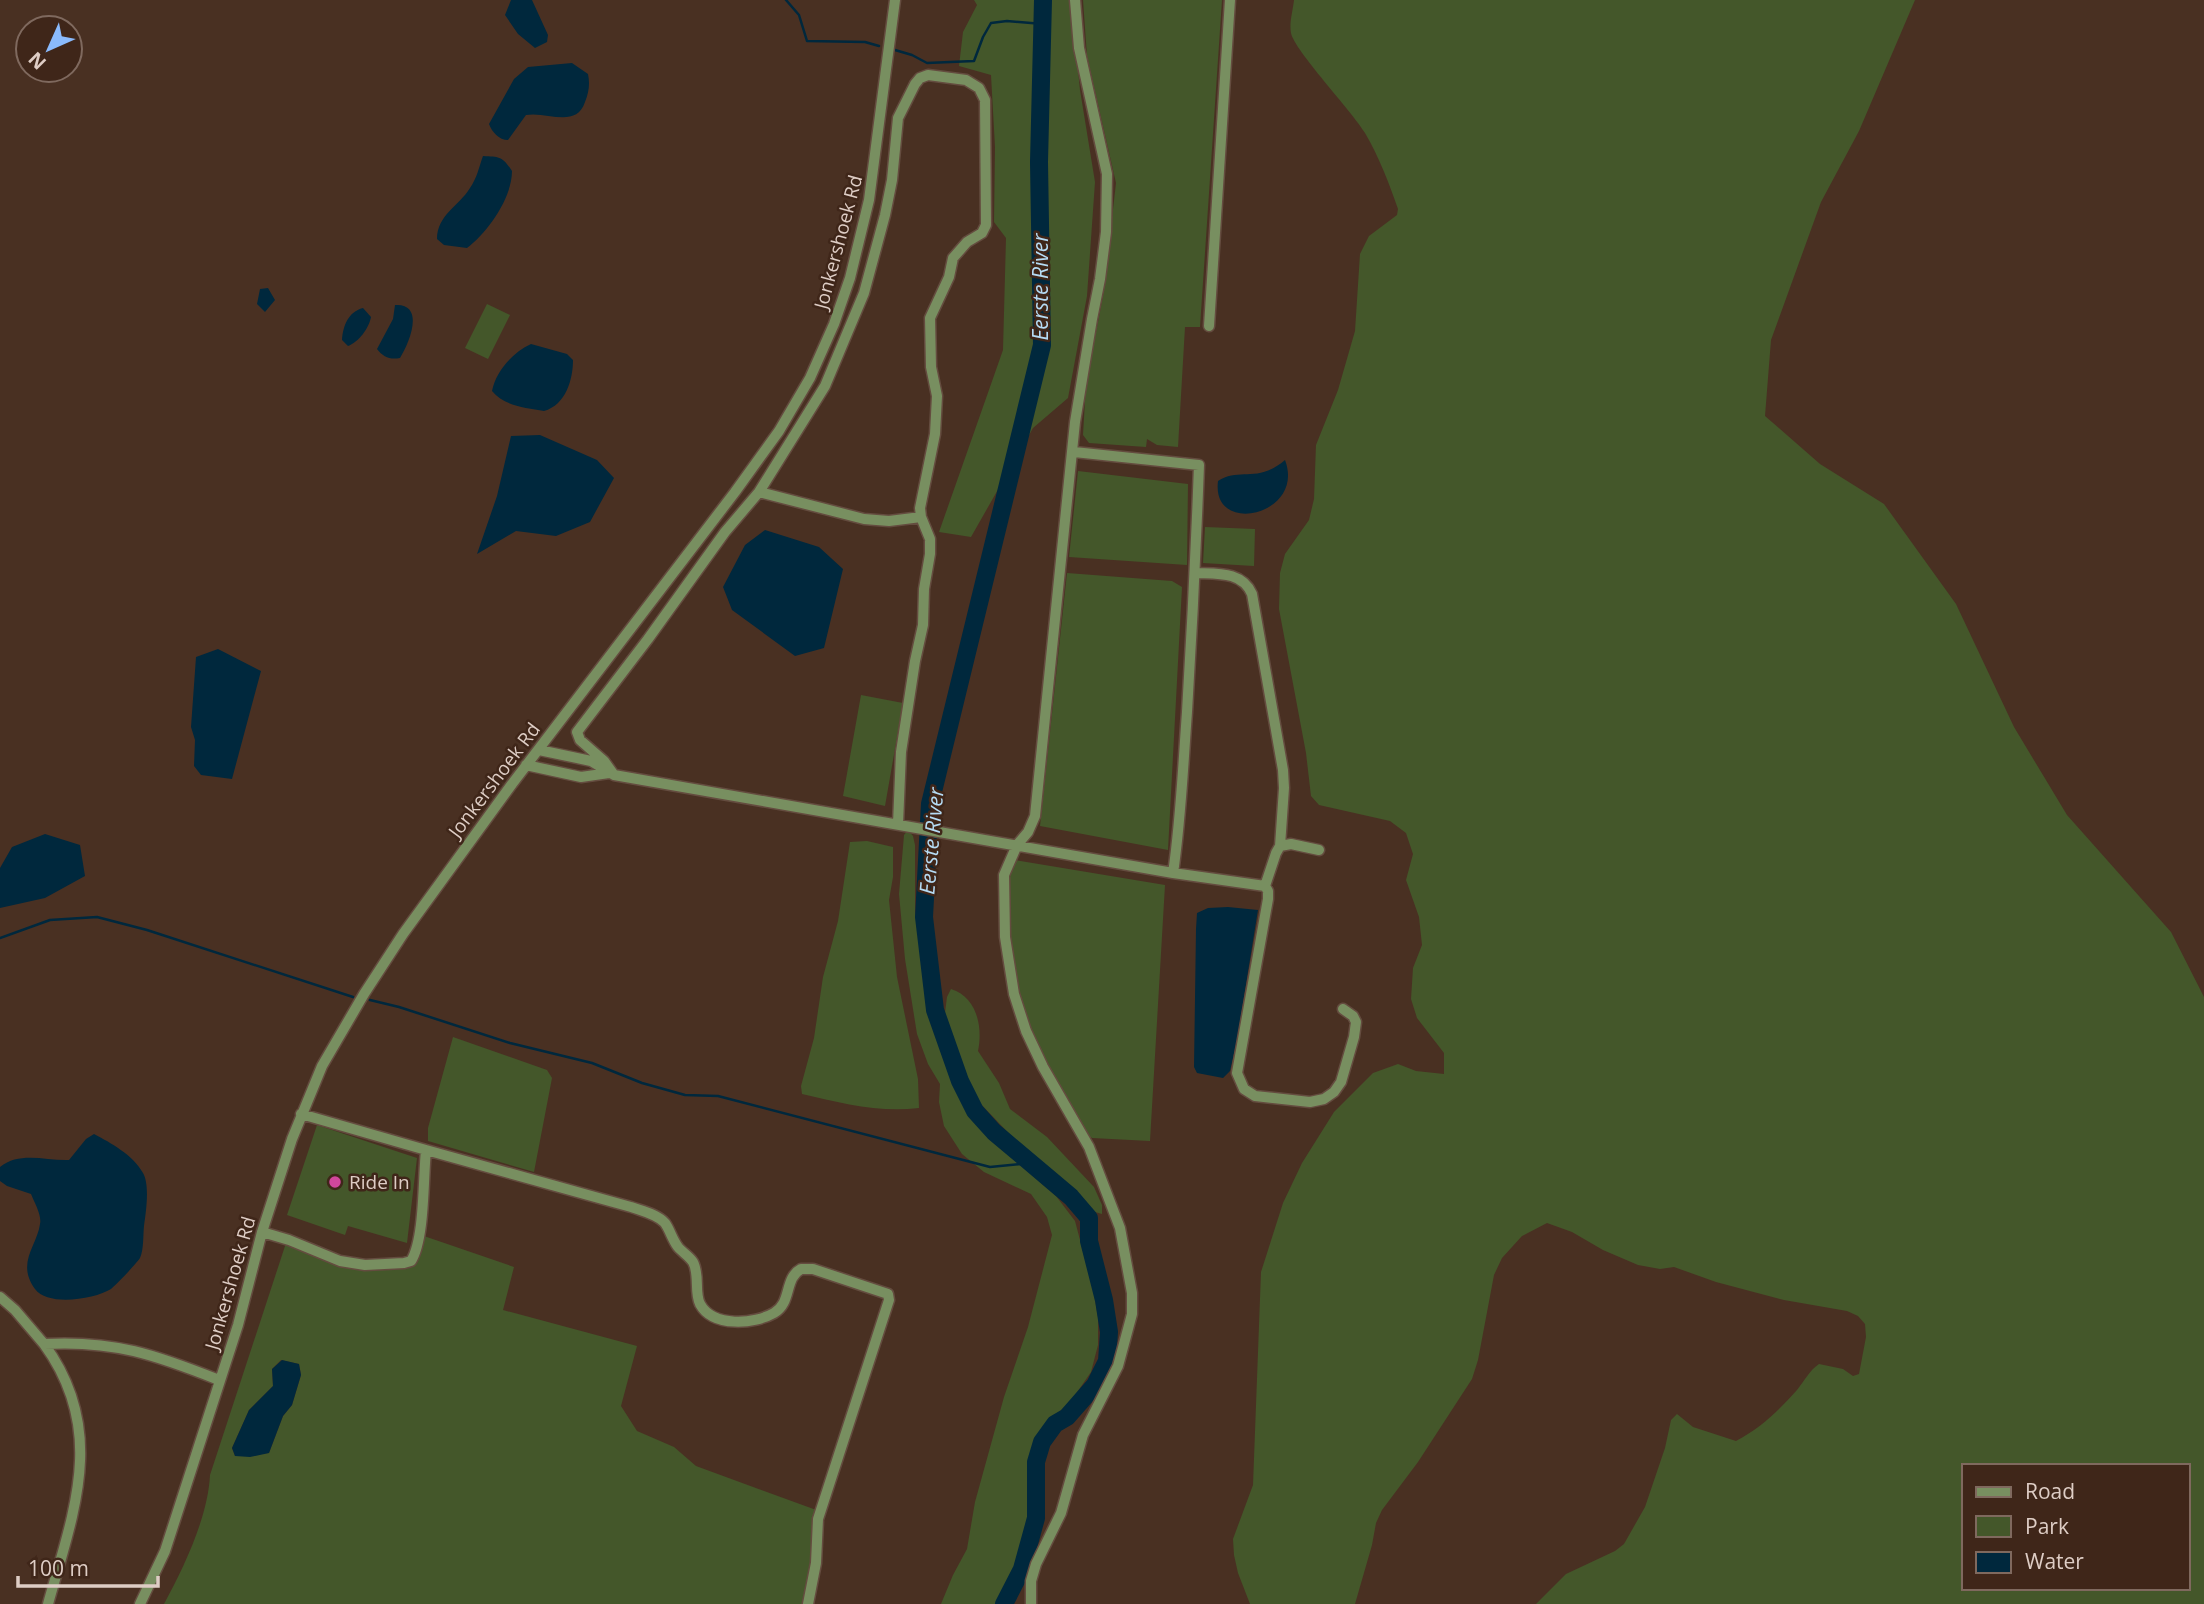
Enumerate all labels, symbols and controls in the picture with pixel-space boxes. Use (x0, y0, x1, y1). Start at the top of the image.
north arrow (14, 14, 84, 84)
text: N (22, 46, 52, 76)
street label: Jonkershoek Rd (807, 172, 868, 314)
water label: Eerste River (1026, 233, 1054, 341)
street label: Jonkershoek Rd (441, 717, 546, 844)
water label: Eerste River (912, 786, 950, 896)
place label: Ride In (349, 1169, 410, 1195)
marker: Ride In (327, 1174, 343, 1190)
street label: Jonkershoek Rd (198, 1213, 261, 1355)
legend (1962, 1464, 2190, 1590)
text: Road (2025, 1477, 2075, 1505)
text: Park (2025, 1512, 2069, 1540)
scale bar (18, 1544, 158, 1588)
text: Water (2025, 1547, 2084, 1575)
text: 100 m (28, 1554, 89, 1582)

